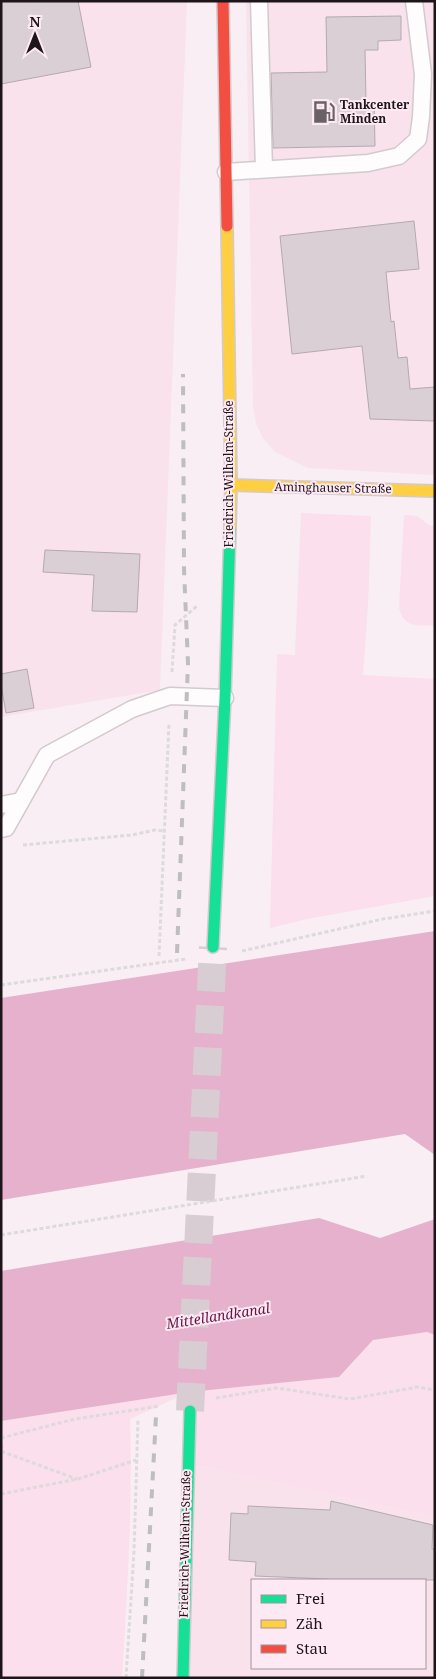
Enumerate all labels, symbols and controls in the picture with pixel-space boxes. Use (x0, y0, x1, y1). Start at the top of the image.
north arrow (10, 10, 60, 60)
text: N (29, 12, 41, 31)
place label: Tankcenter Minden (340, 96, 410, 127)
fuel station icon: Tankcenter Minden (311, 99, 337, 125)
street label: Friedrich-Wilhelm-Straße (220, 400, 237, 548)
street label: Aminghauser Straße (274, 478, 392, 497)
water label: Mittellandkanal (164, 1298, 272, 1333)
street label: Friedrich-Wilhelm-Straße (175, 1470, 194, 1618)
legend (251, 1579, 426, 1669)
text: Frei (296, 1588, 325, 1608)
text: Zäh (296, 1613, 323, 1633)
text: Stau (296, 1638, 328, 1658)

